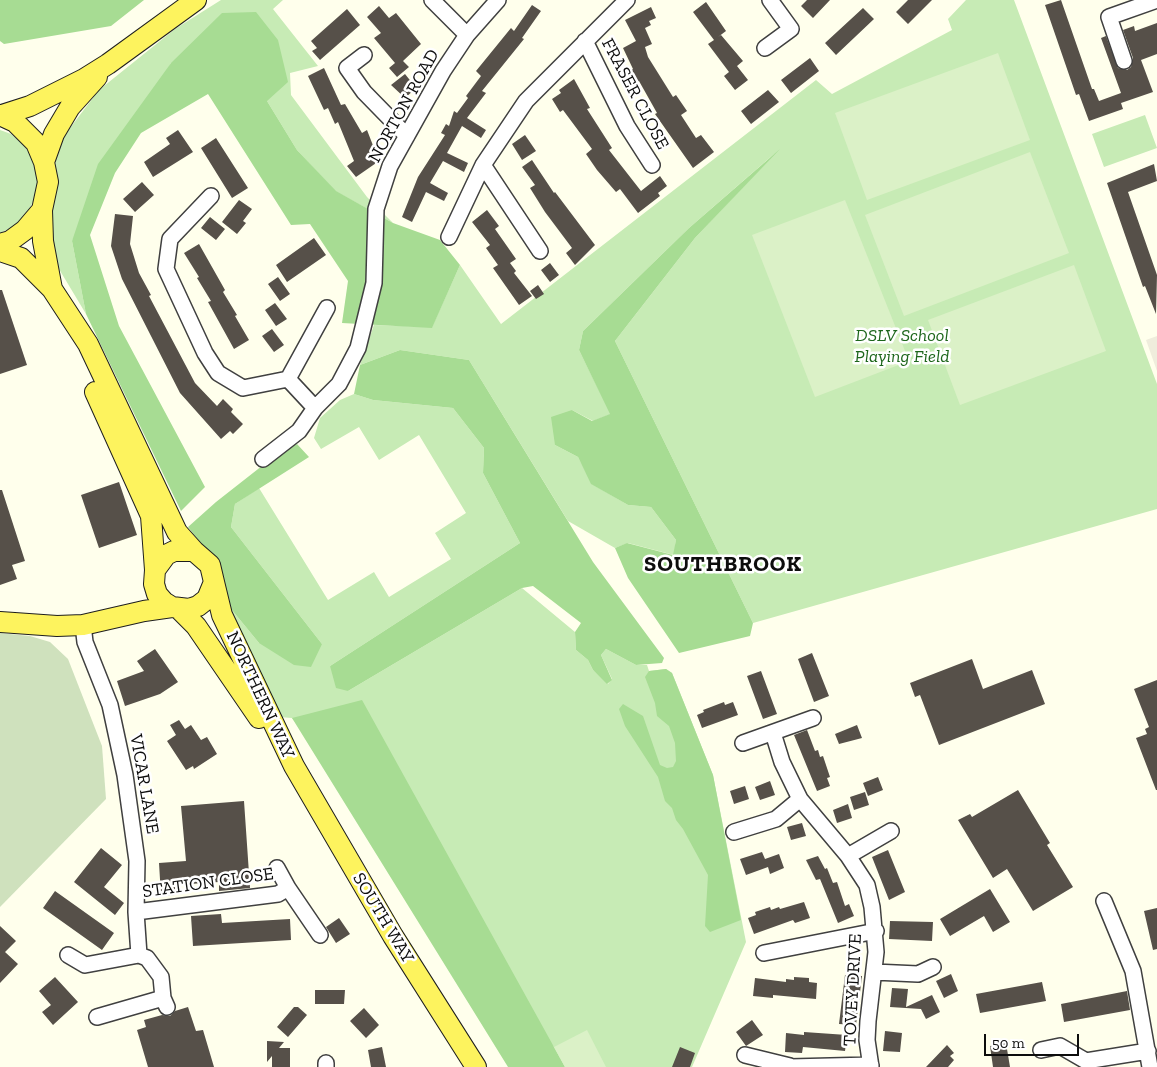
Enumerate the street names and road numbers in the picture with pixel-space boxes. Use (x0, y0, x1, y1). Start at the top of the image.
street label: FRASER CLOSE (597, 35, 673, 153)
street label: NORTON ROAD (364, 46, 444, 166)
street label: NORTHERN WAY (221, 628, 299, 762)
street label: VICAR LANE (125, 732, 163, 836)
street label: STATION CLOSE (141, 863, 275, 903)
street label: SOUTH WAY (348, 869, 418, 967)
street label: TOVEY DRIVE (839, 933, 867, 1047)

